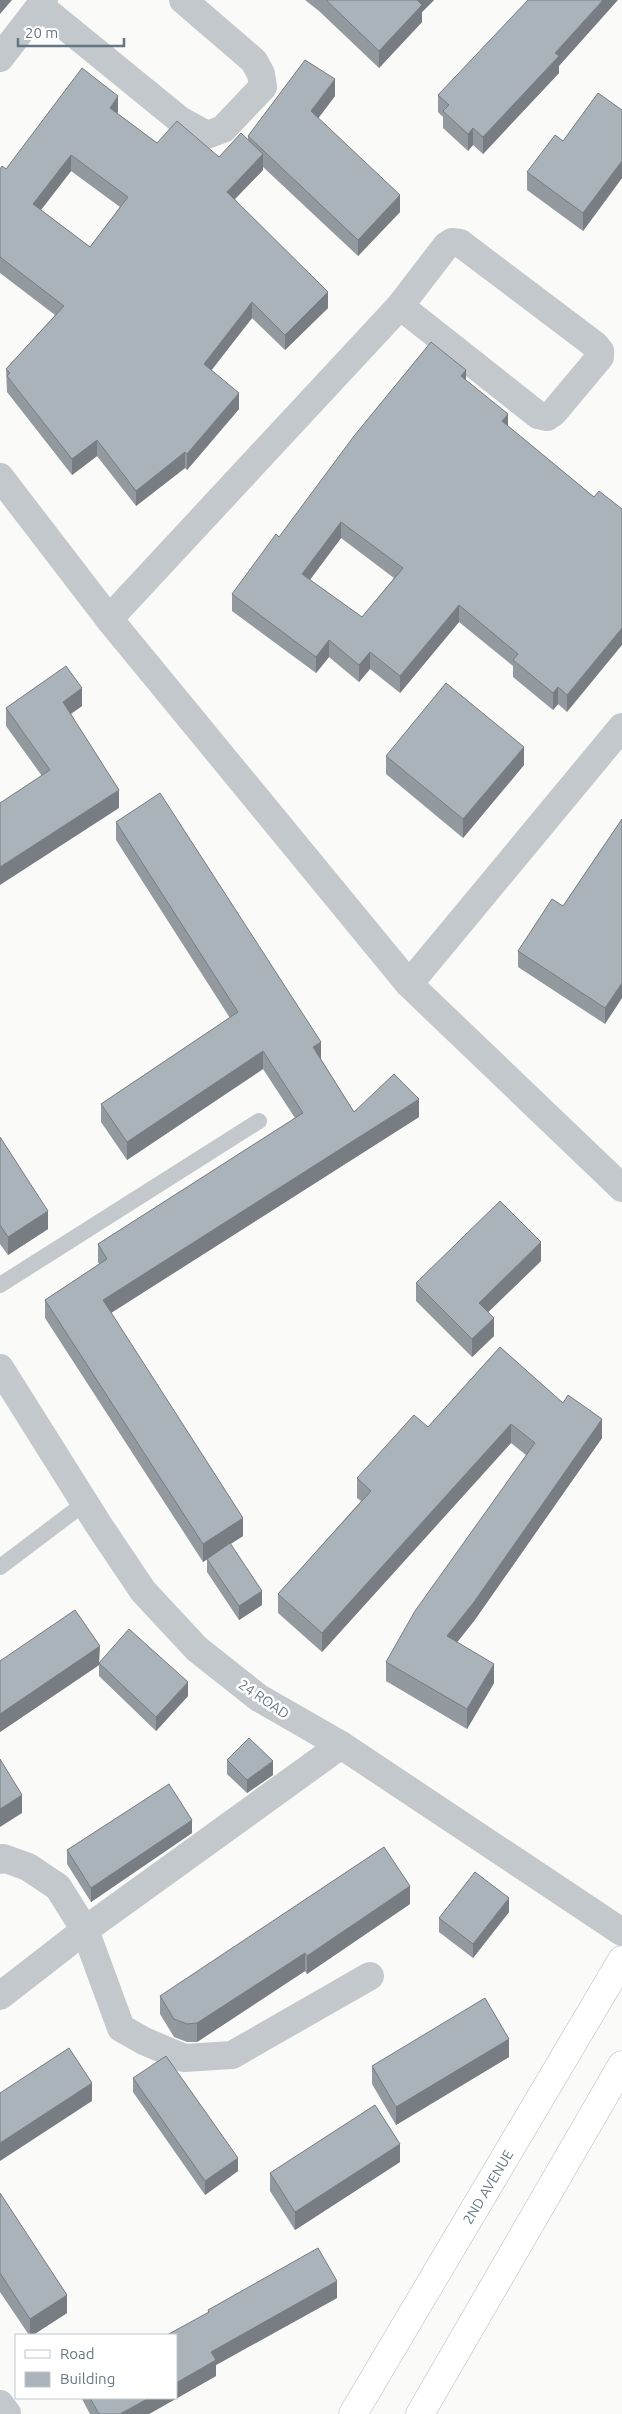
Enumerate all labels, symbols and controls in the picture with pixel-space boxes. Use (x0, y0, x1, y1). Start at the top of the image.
scale bar (18, 15, 124, 47)
text: 20 m (25, 24, 58, 41)
street label: 24 ROAD (236, 1676, 292, 1722)
street label: 2ND AVENUE (460, 2147, 516, 2227)
legend (15, 2334, 178, 2399)
text: Road (60, 2345, 95, 2362)
text: Building (60, 2370, 115, 2387)

